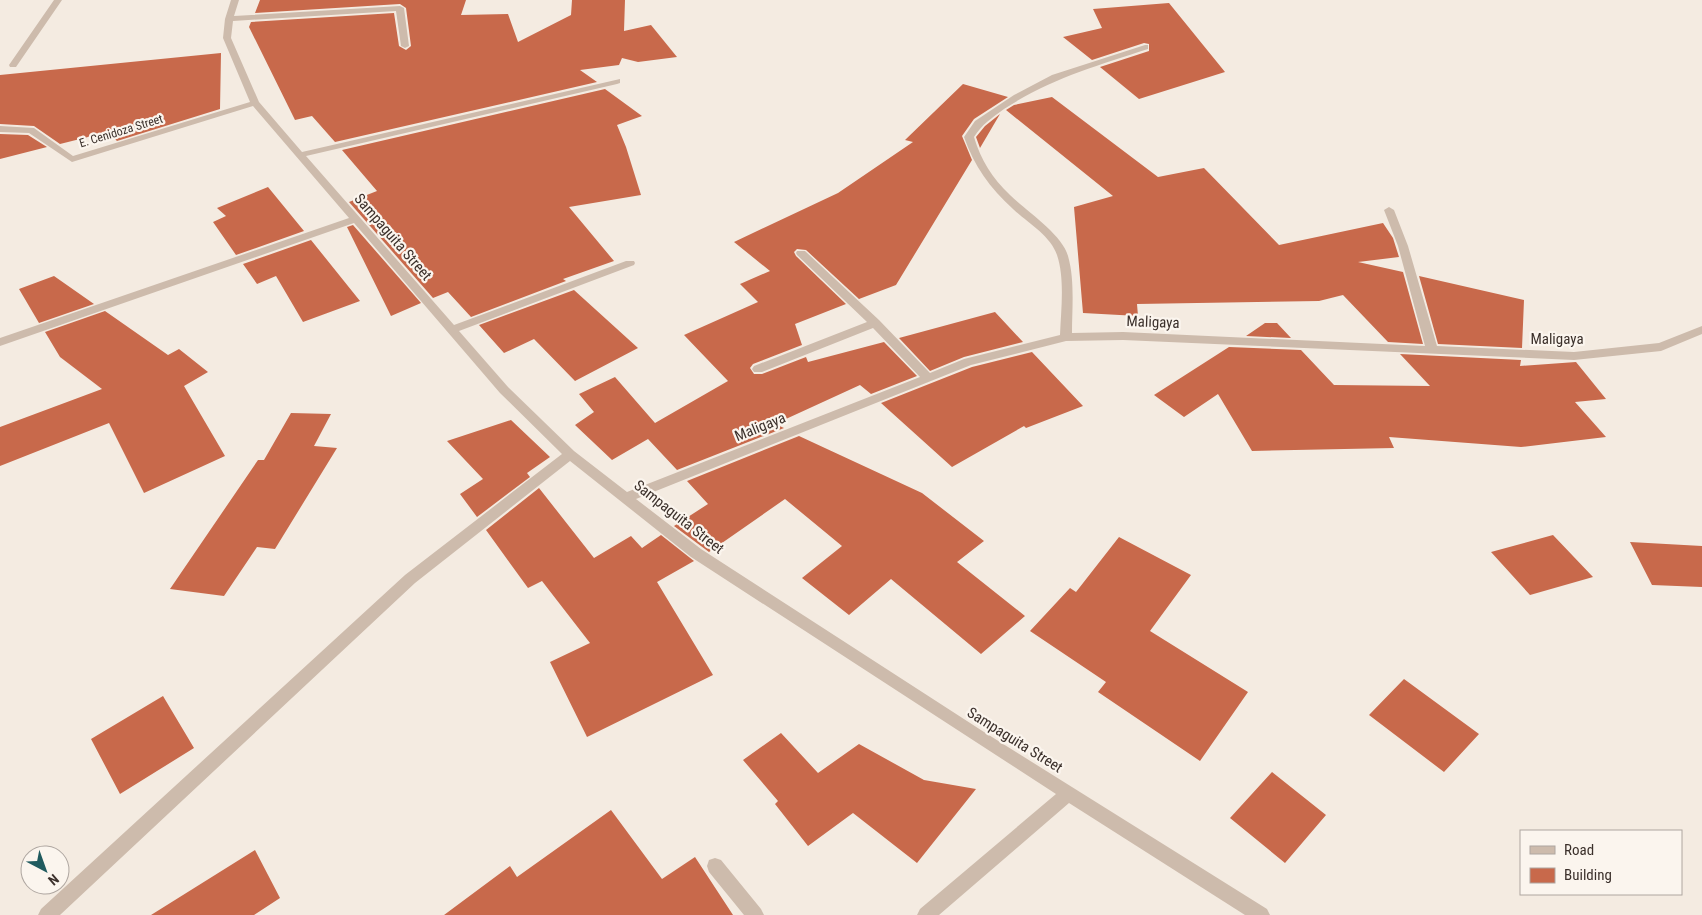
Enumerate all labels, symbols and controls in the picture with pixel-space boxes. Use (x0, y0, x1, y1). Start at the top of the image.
street label: E. Cenidoza Street (78, 112, 165, 150)
street label: Sampaguita Street (350, 190, 436, 284)
street label: Maligaya (1126, 312, 1180, 332)
street label: Maligaya (1530, 330, 1584, 348)
street label: Maligaya (732, 409, 788, 445)
street label: Sampaguita Street (630, 476, 728, 558)
street label: Sampaguita Street (964, 703, 1066, 777)
legend (1520, 830, 1682, 895)
text: Road (1564, 841, 1594, 859)
north arrow (20, 845, 70, 895)
text: Building (1564, 866, 1612, 884)
text: N (45, 871, 62, 889)

